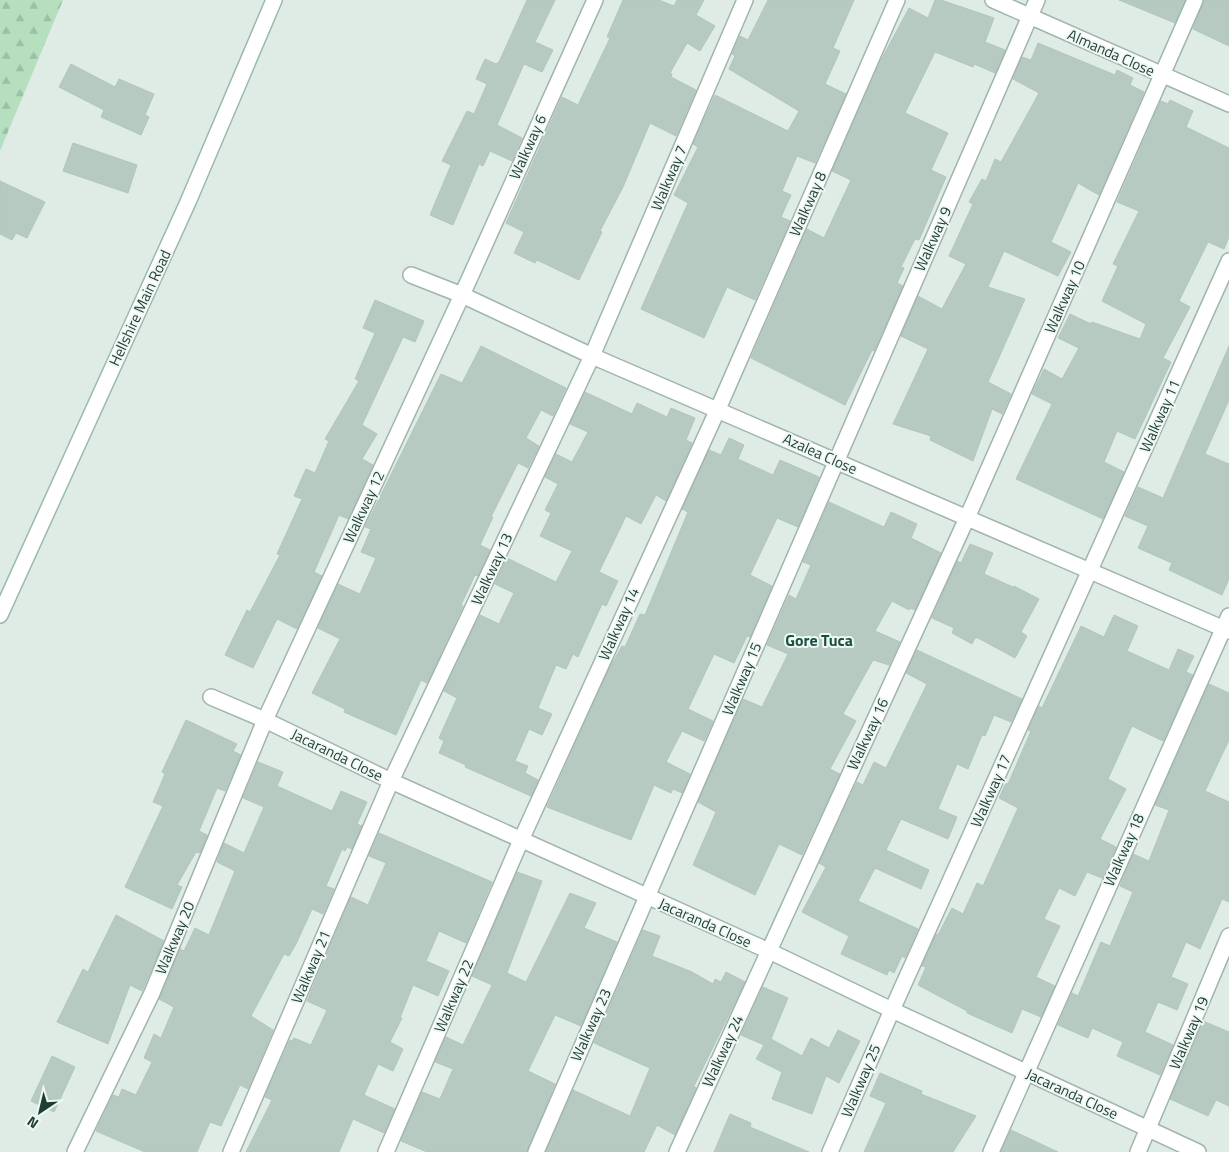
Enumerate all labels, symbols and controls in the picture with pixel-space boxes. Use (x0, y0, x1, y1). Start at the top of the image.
street label: Almanda Close (1064, 23, 1159, 82)
street label: Walkway 6 (503, 111, 552, 183)
street label: Walkway 7 (644, 142, 693, 214)
street label: Walkway 8 (783, 168, 832, 240)
street label: Walkway 9 (908, 203, 957, 275)
street label: Hellshire Main Road (102, 246, 177, 370)
street label: Walkway 10 (1038, 257, 1091, 337)
street label: Walkway 11 (1133, 376, 1186, 456)
street label: Azalea Close (779, 427, 861, 480)
street label: Walkway 12 (337, 467, 390, 547)
street label: Walkway 13 (465, 529, 518, 609)
street label: Walkway 14 (592, 584, 645, 664)
district label: Gore Tuca (785, 628, 853, 652)
street label: Walkway 15 (716, 639, 767, 719)
street label: Walkway 16 (841, 694, 894, 774)
street label: Jacaranda Close (287, 722, 387, 787)
street label: Walkway 17 (964, 751, 1017, 831)
street label: Walkway 18 (1097, 810, 1150, 890)
street label: Jacaranda Close (655, 892, 755, 953)
street label: Walkway 20 (149, 898, 200, 978)
street label: Walkway 21 (285, 927, 336, 1007)
street label: Walkway 22 (428, 956, 479, 1036)
street label: Walkway 23 (564, 985, 617, 1065)
street label: Walkway 19 (1163, 993, 1214, 1073)
street label: Walkway 24 (696, 1011, 749, 1091)
street label: Walkway 25 (835, 1041, 886, 1121)
street label: Jacaranda Close (1022, 1062, 1122, 1125)
north arrow (15, 1087, 65, 1137)
text: N (22, 1112, 42, 1134)

